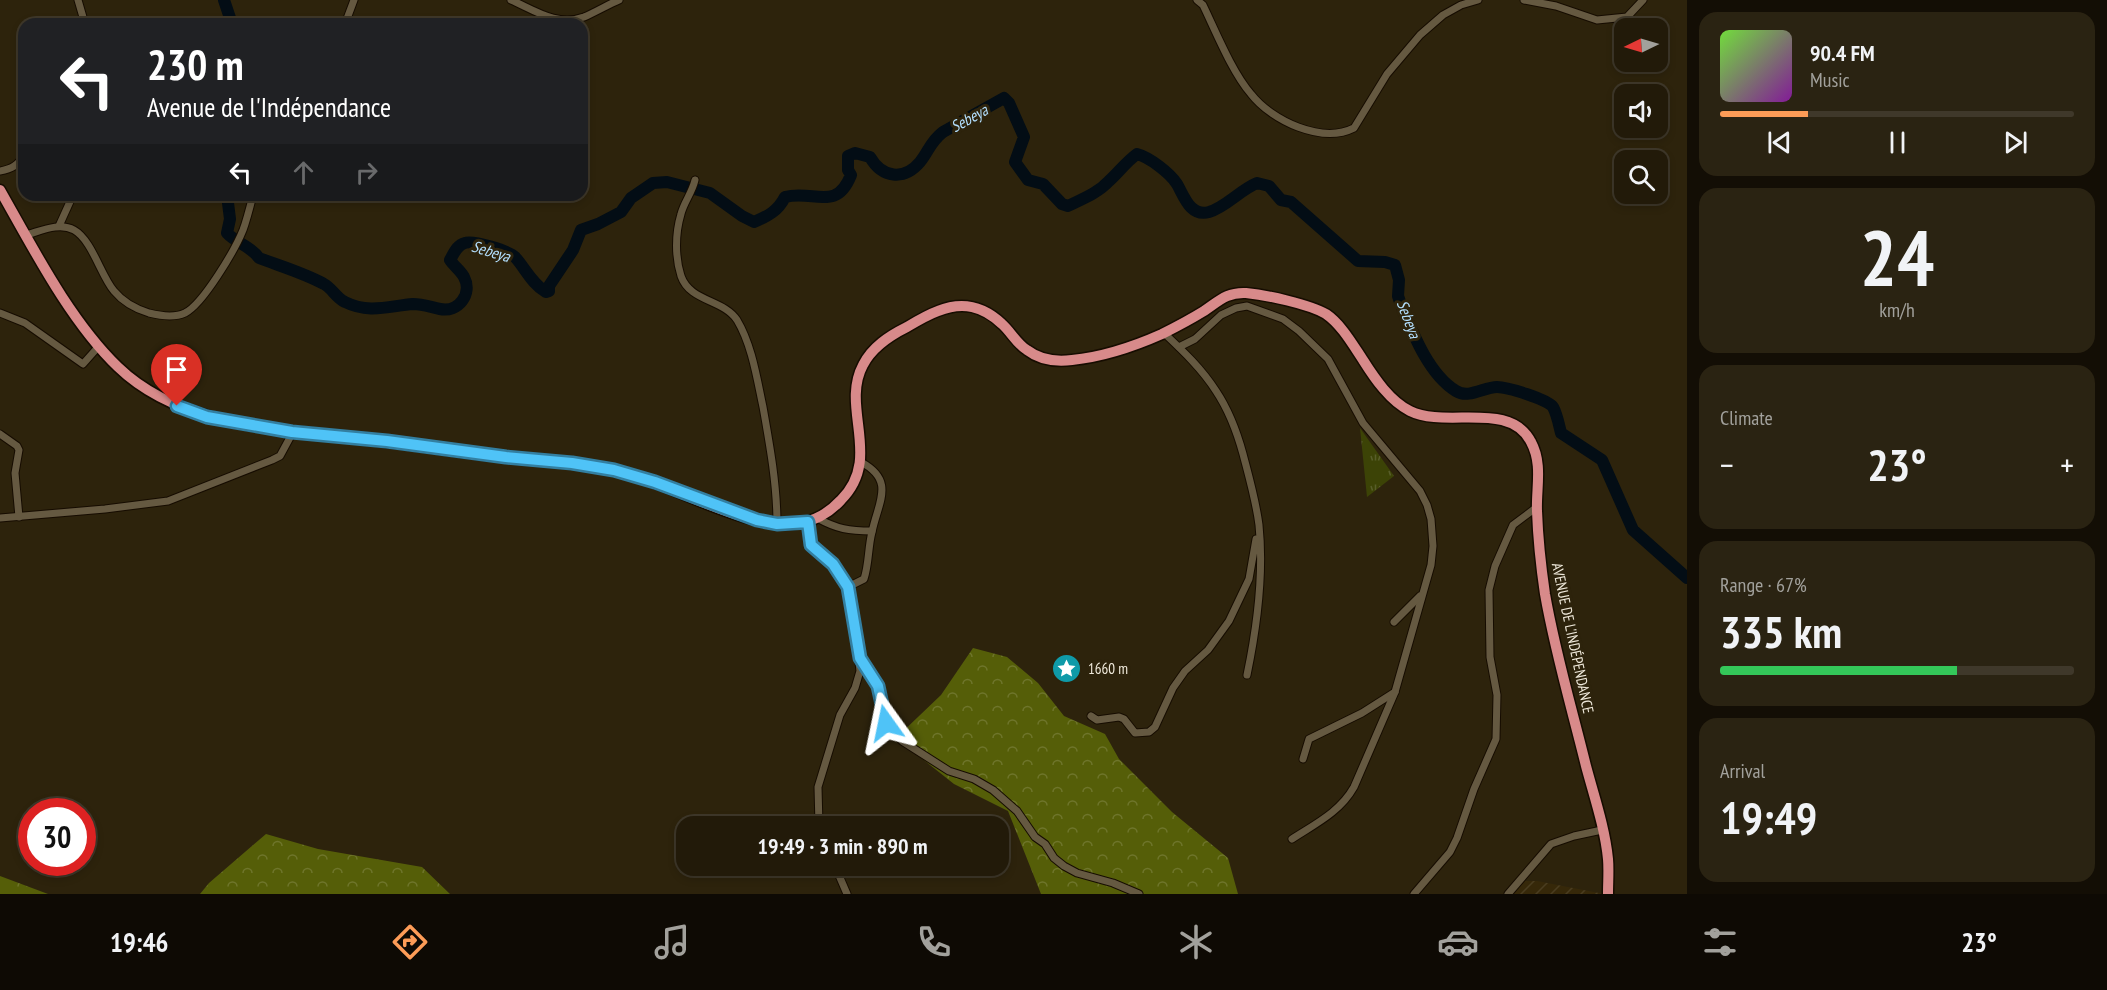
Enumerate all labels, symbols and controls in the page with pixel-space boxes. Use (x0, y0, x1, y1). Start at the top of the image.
north arrow (1614, 18, 1668, 72)
map controls (1614, 18, 1668, 204)
text: 230 m (147, 37, 244, 92)
text: 90.4 FM (1810, 39, 1875, 67)
icon: left (48, 42, 126, 120)
text: Music (1810, 67, 1850, 93)
button: sound (1614, 84, 1668, 138)
text: Avenue de l'Indépendance (147, 90, 391, 124)
water label: Sebeya (947, 99, 992, 136)
icon: previous (1763, 126, 1796, 159)
icon: pause (1881, 126, 1914, 159)
icon: next (1999, 126, 2032, 159)
button: search (1614, 150, 1668, 204)
icon: left (224, 156, 257, 189)
icon: ahead (287, 156, 320, 189)
icon: right (350, 156, 383, 189)
text: 24 (1860, 207, 1934, 308)
water label: Sebeya (469, 236, 514, 267)
water label: Sebeya (1393, 297, 1426, 342)
text: km/h (1879, 297, 1915, 323)
pin (151, 344, 202, 406)
icon: arrive (160, 353, 193, 386)
text: Climate (1720, 405, 1773, 431)
text: 23° (1867, 435, 1927, 493)
text: − (1720, 443, 1734, 486)
text: + (2060, 443, 2074, 486)
street label: AVENUE DE L'INDÉPENDANCE (1548, 561, 1598, 715)
text: Range · 67% (1720, 572, 1807, 598)
text: 335 km (1720, 602, 1842, 660)
place icon: 1660 m (1051, 652, 1083, 684)
place label: 1660 m (1088, 659, 1128, 678)
position arrow (854, 691, 918, 755)
text: Arrival (1720, 758, 1765, 784)
text: 19:49 (1720, 788, 1817, 846)
speed limit sign: 30 (18, 798, 96, 876)
text: 19:49 · 3 min · 890 m (757, 832, 928, 860)
icon: directions (389, 921, 431, 963)
icon: music (651, 921, 693, 963)
icon: phone (913, 921, 955, 963)
icon: climate (1175, 921, 1217, 963)
icon: car (1437, 921, 1479, 963)
icon: filters (1699, 921, 1741, 963)
text: 19:46 (110, 925, 168, 959)
text: 23° (1961, 925, 1997, 959)

